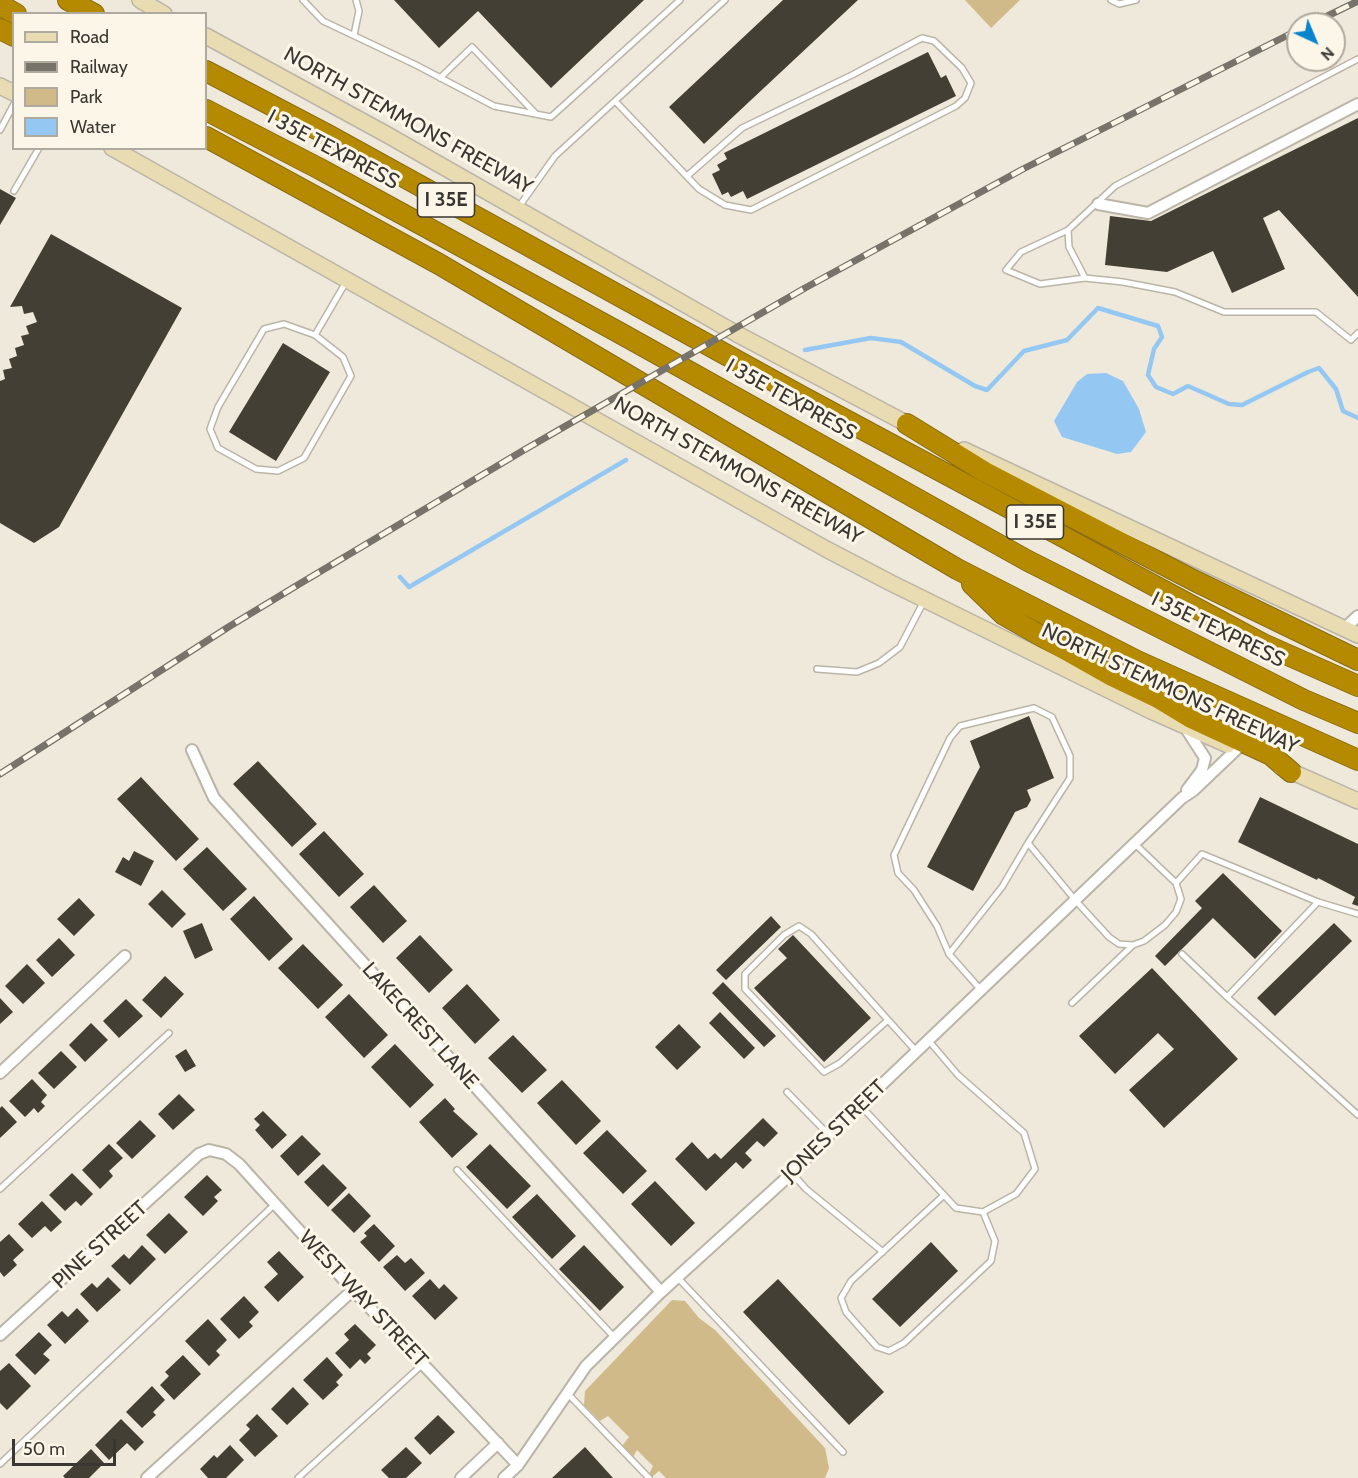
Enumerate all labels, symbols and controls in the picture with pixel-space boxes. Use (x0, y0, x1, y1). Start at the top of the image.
legend (12, 12, 207, 150)
north arrow (1286, 12, 1346, 72)
text: Road (70, 26, 109, 48)
street label: NORTH STEMMONS FREEWAY (279, 42, 537, 200)
text: N (1317, 43, 1338, 65)
text: Railway (70, 56, 128, 78)
text: Park (70, 86, 102, 108)
street label: I 35E TEXPRESS (263, 105, 403, 195)
text: Water (70, 116, 116, 138)
road number: I 35E (418, 183, 474, 217)
street label: I 35E TEXPRESS (721, 354, 861, 446)
street label: NORTH STEMMONS FREEWAY (609, 392, 867, 550)
road number: I 35E (1006, 505, 1064, 539)
street label: I 35E TEXPRESS (1147, 587, 1289, 673)
street label: NORTH STEMMONS FREEWAY (1038, 618, 1302, 760)
street label: LAKECREST LANE (356, 957, 484, 1095)
street label: JONES STREET (777, 1075, 891, 1187)
street label: PINE STREET (47, 1196, 153, 1294)
street label: WEST WAY STREET (293, 1225, 433, 1373)
scale bar (15, 1427, 118, 1465)
text: 50 m (23, 1438, 65, 1460)

